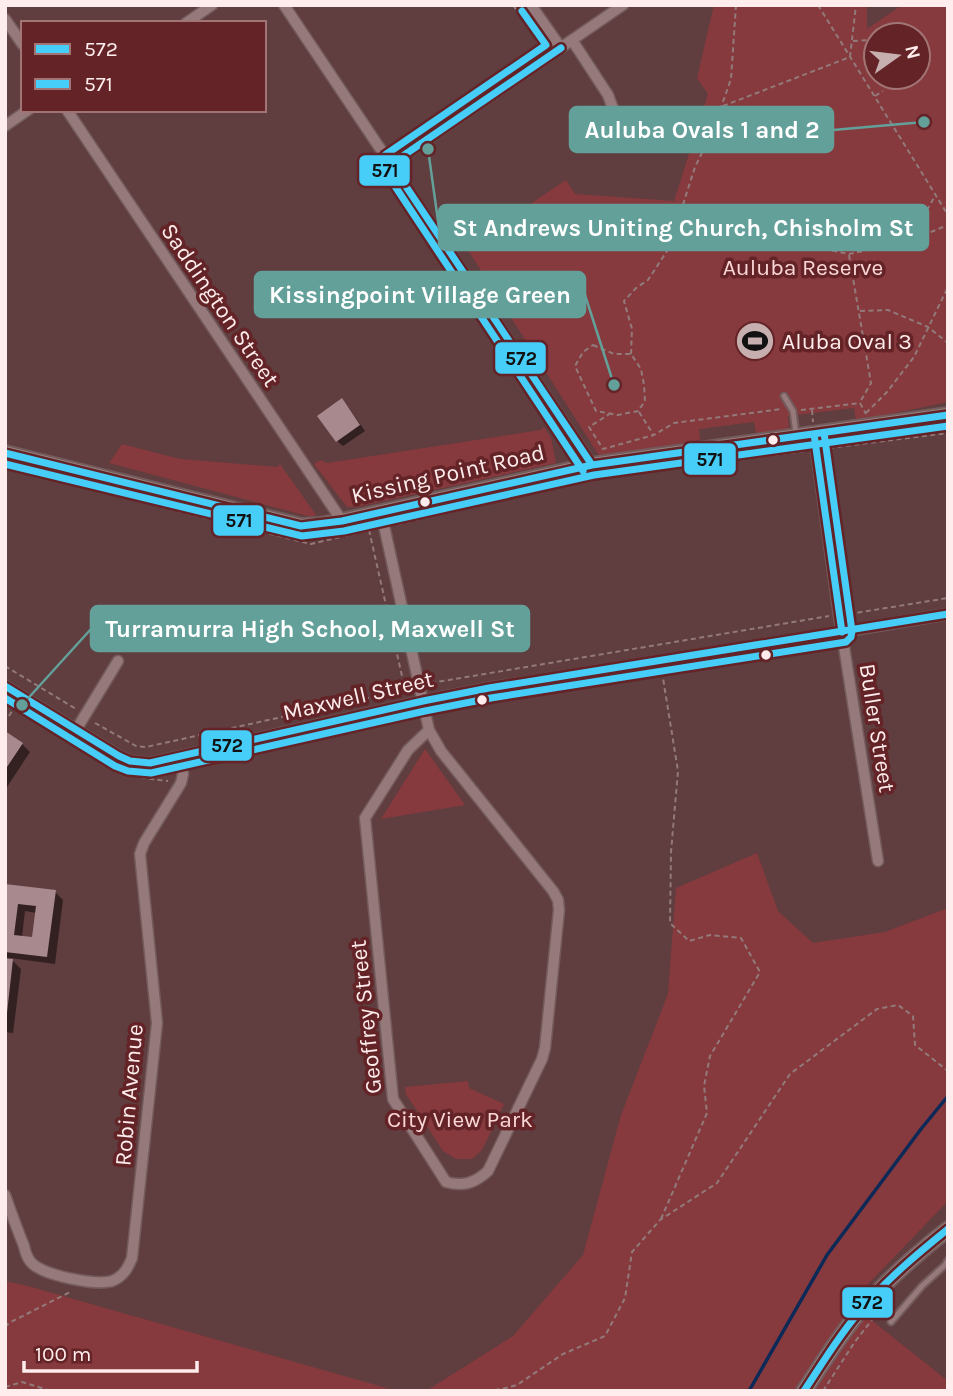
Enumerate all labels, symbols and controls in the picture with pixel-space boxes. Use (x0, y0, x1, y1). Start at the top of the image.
legend (21, 21, 266, 112)
north arrow (862, 21, 932, 91)
text: 572 (84, 37, 118, 61)
text: N (900, 43, 925, 61)
text: 571 (84, 72, 113, 96)
callout: Auluba Ovals 1 and 2 (570, 107, 833, 152)
text: Auluba Ovals 1 and 2 (584, 116, 820, 144)
line badge: 571 (358, 154, 411, 187)
text: 571 (371, 160, 399, 182)
callout: St Andrews Uniting Church, Chisholm St (439, 205, 928, 250)
text: St Andrews Uniting Church, Chisholm St (453, 214, 913, 242)
street label: Saddington Street (155, 218, 285, 392)
park label: Auluba Reserve (723, 254, 883, 281)
callout: Kissingpoint Village Green (255, 272, 585, 317)
text: Kissingpoint Village Green (269, 281, 571, 309)
sports icon: Aluba Oval 3 (734, 320, 776, 362)
place label: Aluba Oval 3 (782, 328, 912, 355)
line badge: 572 (494, 341, 547, 375)
text: 572 (505, 348, 537, 370)
unlabelled marker (766, 433, 780, 447)
street label: Kissing Point Road (349, 439, 547, 509)
line badge: 571 (683, 442, 737, 476)
text: 571 (696, 449, 724, 471)
unlabelled marker (418, 495, 432, 509)
line badge: 571 (212, 504, 265, 537)
text: 571 (225, 510, 253, 532)
callout: Turramurra High School, Maxwell St (91, 606, 529, 651)
text: Turramurra High School, Maxwell St (105, 615, 515, 643)
unlabelled marker (759, 648, 773, 662)
street label: Buller Street (854, 662, 901, 795)
street label: Maxwell Street (280, 665, 436, 726)
unlabelled marker (475, 693, 489, 707)
line badge: 572 (200, 729, 253, 762)
text: 572 (211, 735, 243, 757)
street label: Geoffrey Street (344, 938, 387, 1095)
street label: Robin Avenue (109, 1023, 149, 1167)
park label: City View Park (387, 1106, 533, 1133)
line badge: 572 (841, 1286, 894, 1319)
text: 572 (851, 1292, 883, 1314)
scale bar (24, 1330, 198, 1374)
text: 100 m (35, 1342, 92, 1366)

